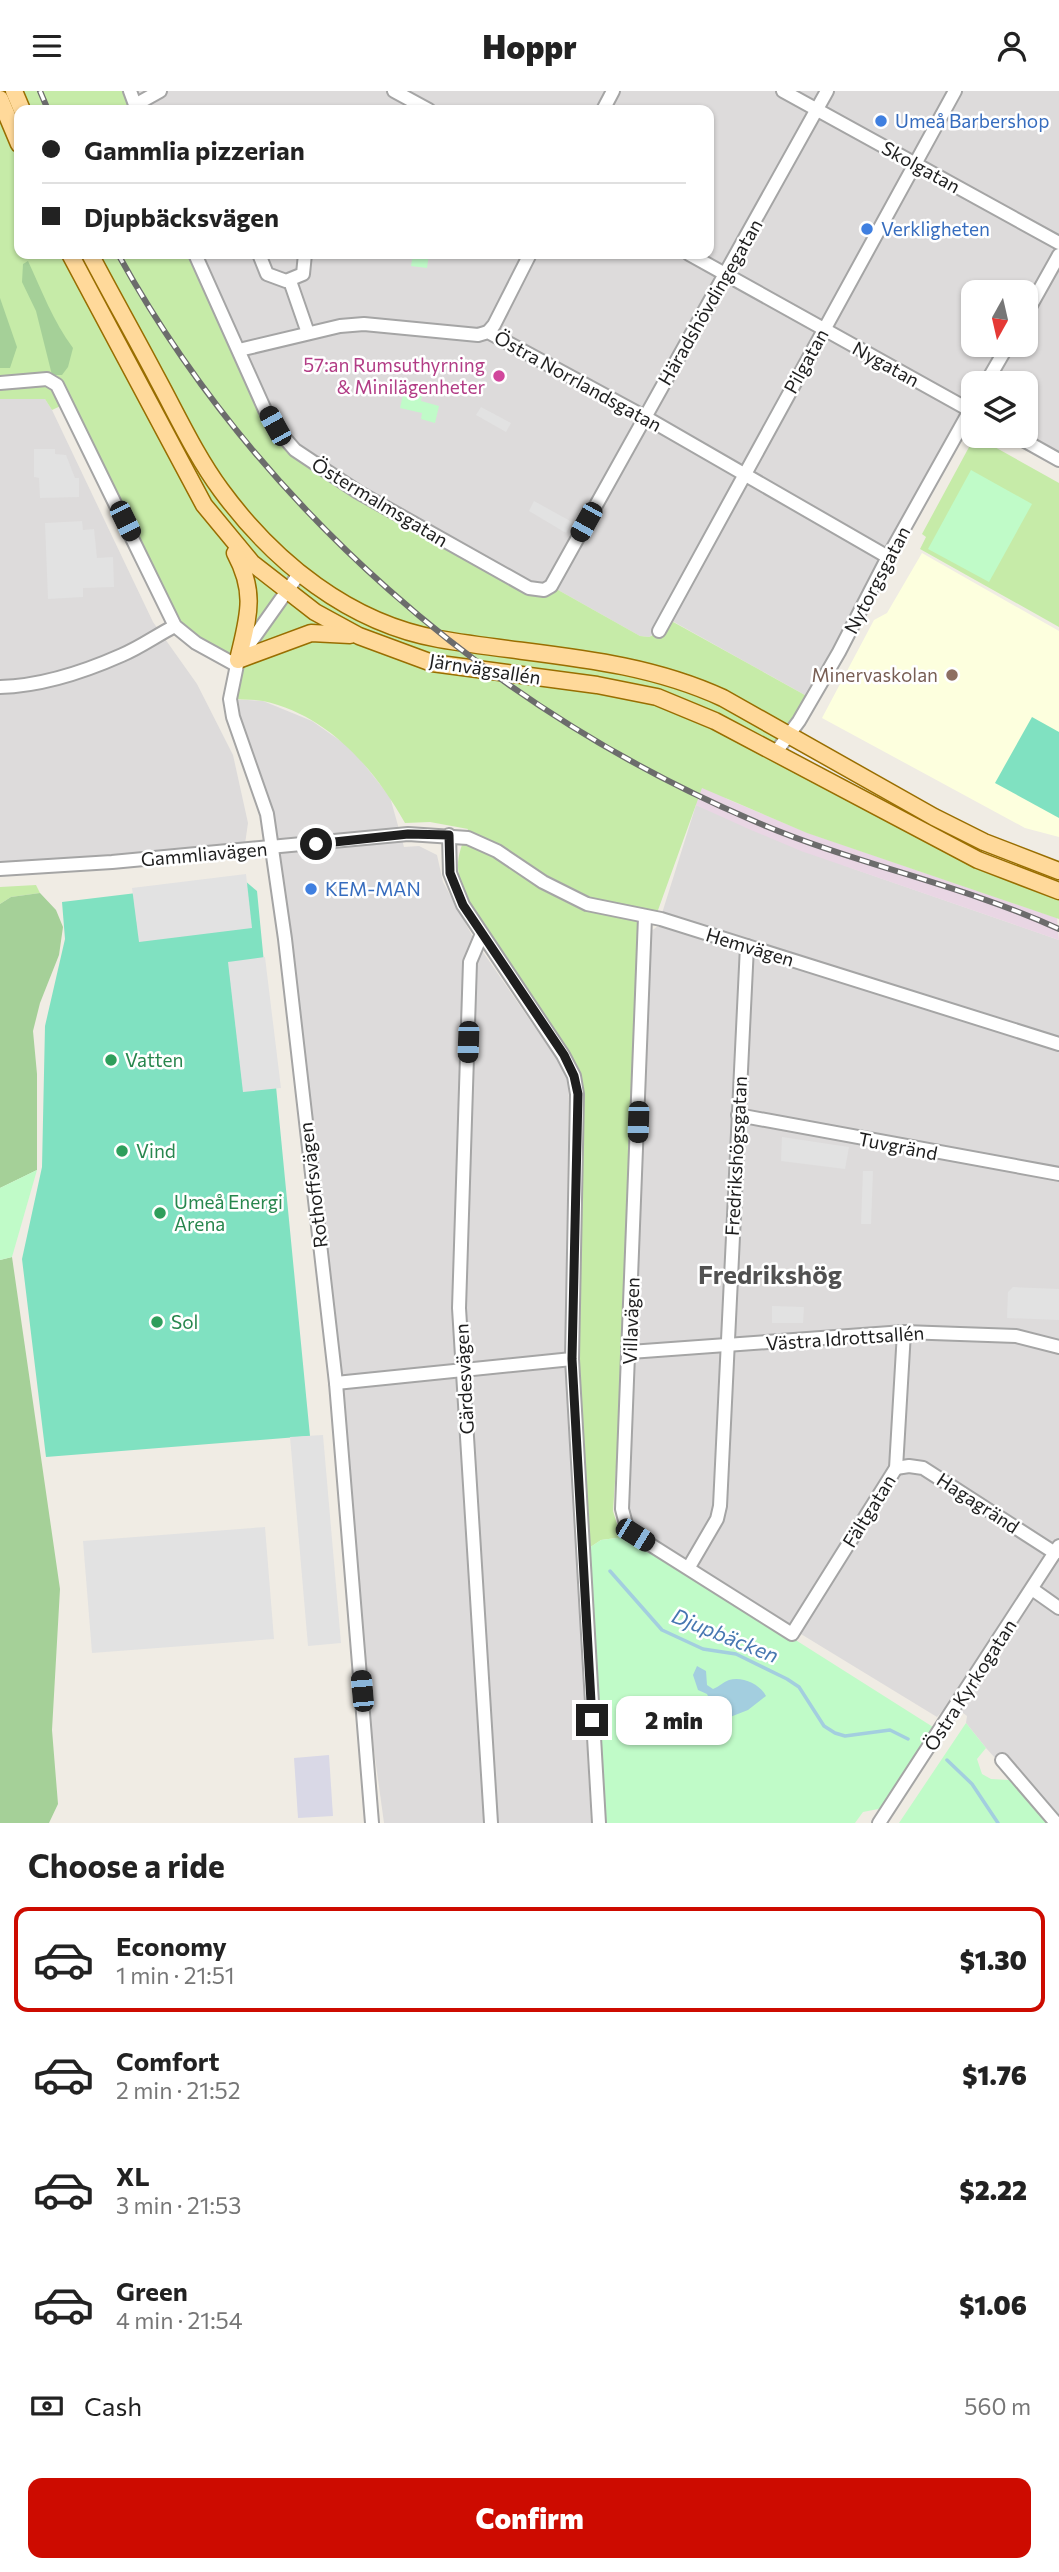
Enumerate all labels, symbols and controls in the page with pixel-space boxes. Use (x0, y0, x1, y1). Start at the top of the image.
text: Hoppr (482, 26, 577, 66)
icon: menu (28, 27, 66, 65)
icon: person (993, 27, 1031, 65)
place label: Umeå Barbershop (895, 109, 1049, 132)
marker: Umeå Barbershop (873, 113, 889, 129)
text: Gammlia pizzerian (84, 134, 305, 165)
street label: Skolgatan (878, 136, 964, 197)
text: Djupbäcksvägen (84, 201, 279, 232)
street label: Häradshövdingegatan (653, 215, 767, 389)
place label: Verkligheten (881, 217, 990, 240)
marker: Verkligheten (859, 221, 875, 237)
north arrow (961, 280, 1038, 357)
map controls (961, 280, 1038, 448)
street label: Pilgatan (778, 324, 833, 397)
street label: Östra Norrlandsgatan (491, 325, 666, 436)
street label: Nygatan (849, 336, 924, 391)
place label: 57:an Rumsuthyrning & Minilägenheter (303, 353, 485, 398)
marker: 57:an Rumsuthyrning & Minilägenheter (491, 368, 507, 384)
button: layers (961, 371, 1038, 448)
car (256, 403, 295, 449)
street label: Östermalmsgatan (308, 452, 452, 551)
car (107, 498, 144, 544)
car (567, 499, 606, 545)
street label: Nytorgsgatan (839, 522, 915, 637)
street label: Järnvägsallén (428, 648, 542, 689)
place label: Minervaskolan (811, 663, 938, 686)
marker: Minervaskolan (944, 667, 960, 683)
route start (300, 828, 332, 860)
street label: Gammliavägen (140, 837, 268, 870)
place label: KEM-MAN (325, 877, 421, 900)
marker: KEM-MAN (303, 881, 319, 897)
street label: Hemvägen (703, 922, 797, 971)
car (457, 1021, 480, 1063)
place label: Vatten (125, 1048, 183, 1071)
marker: Vatten (103, 1052, 119, 1068)
street label: Fredrikshögsgatan (720, 1075, 751, 1237)
car (627, 1101, 650, 1143)
street label: Rothoffsvägen (293, 1121, 332, 1249)
street label: Tuvgränd (857, 1127, 940, 1164)
place label: Vind (136, 1139, 176, 1162)
marker: Vind (114, 1143, 130, 1159)
place label: Umeå Energi Arena (174, 1190, 283, 1235)
marker: Umeå Energi Arena (152, 1205, 168, 1221)
district label: Fredrikshög (698, 1258, 842, 1289)
street label: Villavägen (617, 1277, 644, 1365)
place label: Sol (171, 1310, 198, 1333)
marker: Sol (149, 1314, 165, 1330)
street label: Västra Idrottsallén (765, 1320, 925, 1355)
street label: Gärdesvägen (449, 1323, 478, 1435)
street label: Hagagränd (933, 1467, 1024, 1538)
street label: Fältgatan (837, 1470, 900, 1551)
car (612, 1515, 659, 1555)
water label: Djupbäcken (669, 1602, 782, 1667)
street label: Östra Kyrkogatan (918, 1615, 1021, 1755)
car (350, 1669, 375, 1713)
callout: 2 min (616, 1695, 732, 1745)
route end (576, 1704, 608, 1736)
text: 2 min (645, 1706, 703, 1734)
text: Choose a ride (28, 1845, 225, 1885)
icon: car (32, 1928, 95, 1991)
text: Economy (116, 1930, 227, 1961)
text: $1.30 (960, 1944, 1027, 1975)
text: 1 min · 21:51 (116, 1961, 235, 1989)
icon: car (32, 2043, 95, 2106)
text: Comfort (116, 2045, 219, 2076)
text: $1.76 (962, 2059, 1027, 2090)
text: 2 min · 21:52 (116, 2076, 241, 2104)
icon: car (32, 2158, 95, 2221)
text: XL (116, 2160, 150, 2191)
text: $2.22 (960, 2174, 1027, 2205)
text: 3 min · 21:53 (116, 2191, 241, 2219)
icon: car (32, 2273, 95, 2336)
text: Green (116, 2275, 188, 2306)
text: $1.06 (959, 2289, 1027, 2320)
text: 4 min · 21:54 (116, 2306, 243, 2334)
icon: cash (28, 2387, 66, 2425)
text: Cash (84, 2390, 142, 2421)
text: 560 m (964, 2392, 1031, 2420)
button: Confirm (28, 2478, 1031, 2558)

